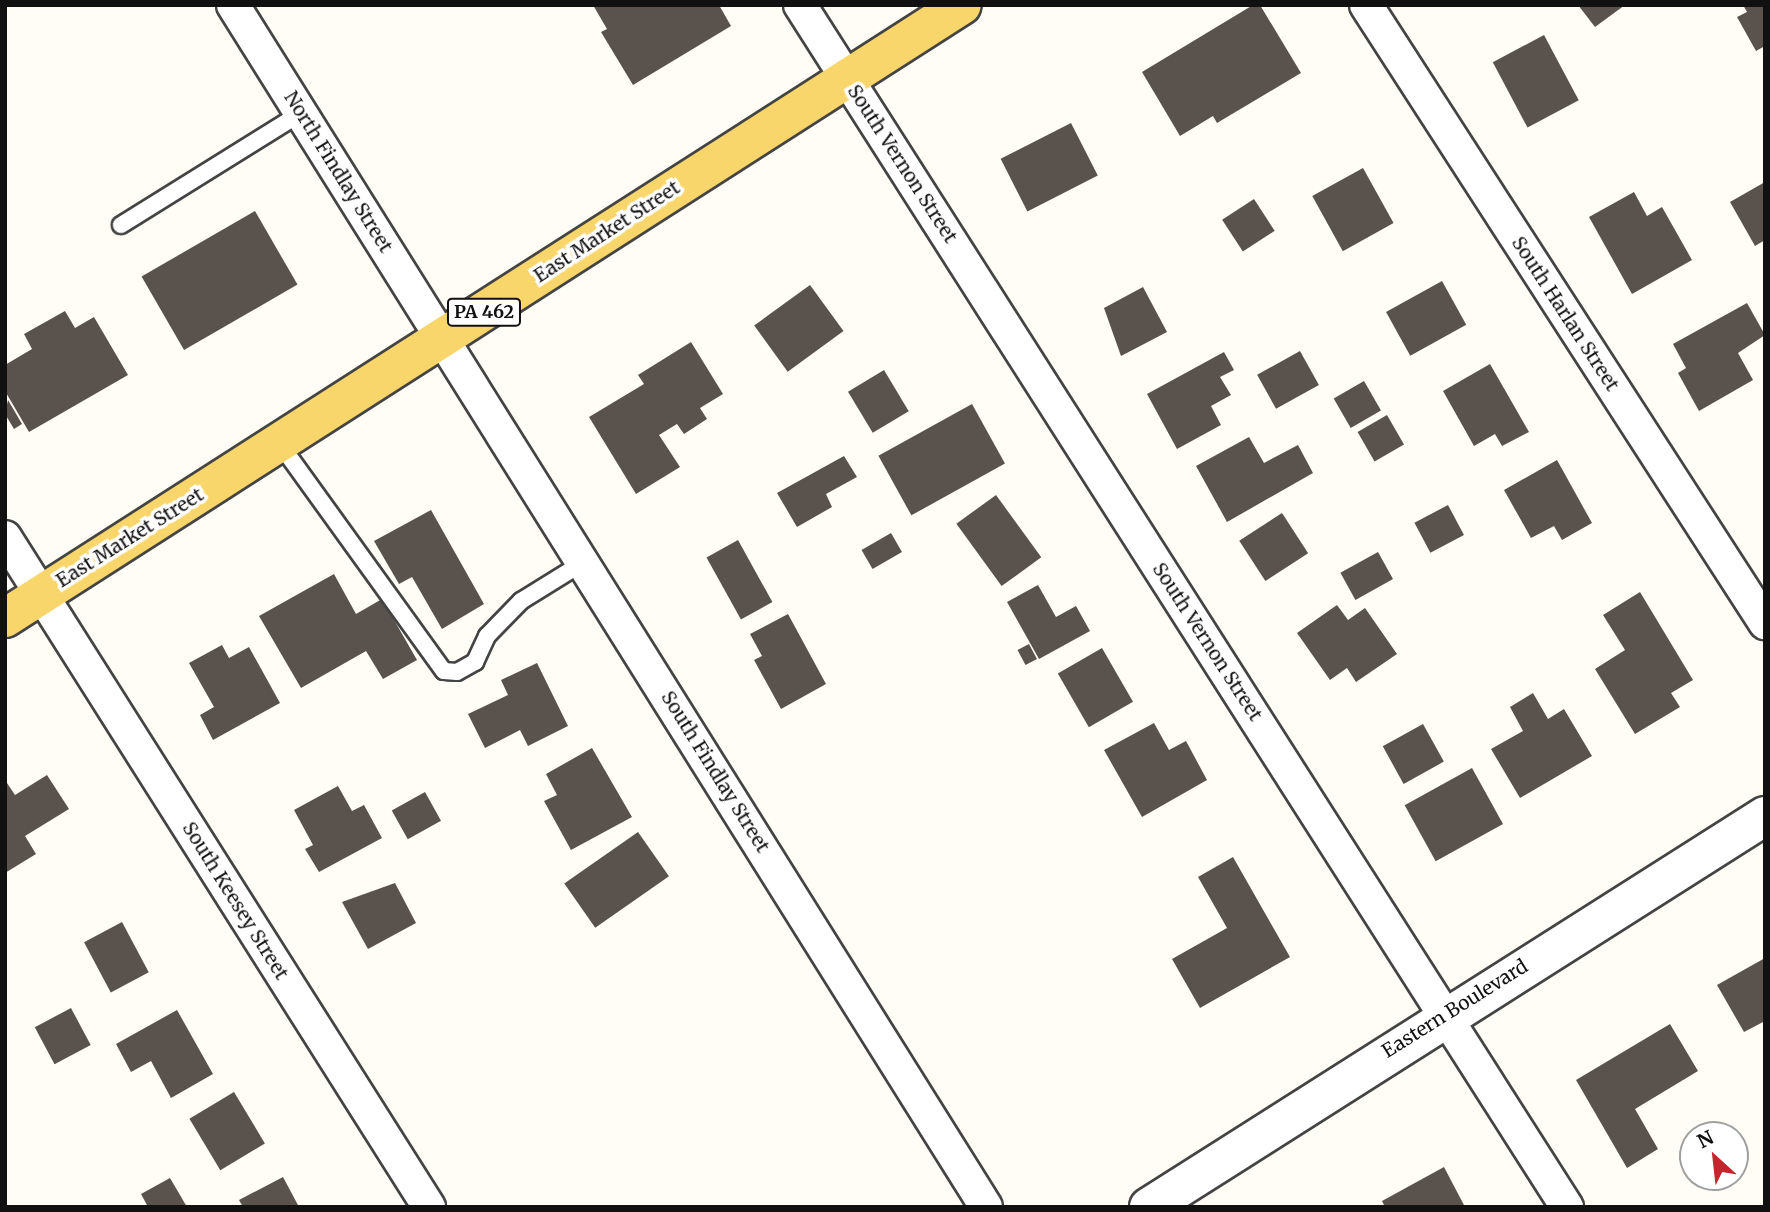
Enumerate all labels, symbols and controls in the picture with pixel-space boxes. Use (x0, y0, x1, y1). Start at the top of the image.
street label: South Vernon Street (842, 81, 962, 247)
street label: North Findlay Street (279, 87, 397, 257)
street label: East Market Street (530, 176, 684, 288)
street label: South Harlan Street (1507, 233, 1623, 395)
road number: PA 462 (446, 298, 522, 326)
street label: East Market Street (52, 484, 208, 592)
street label: South Vernon Street (1147, 559, 1267, 725)
street label: South Findlay Street (656, 687, 774, 857)
street label: South Keesey Street (177, 818, 293, 984)
street label: Eastern Boulevard (1378, 955, 1532, 1063)
north arrow (1679, 1121, 1749, 1191)
text: N (1693, 1125, 1718, 1153)

